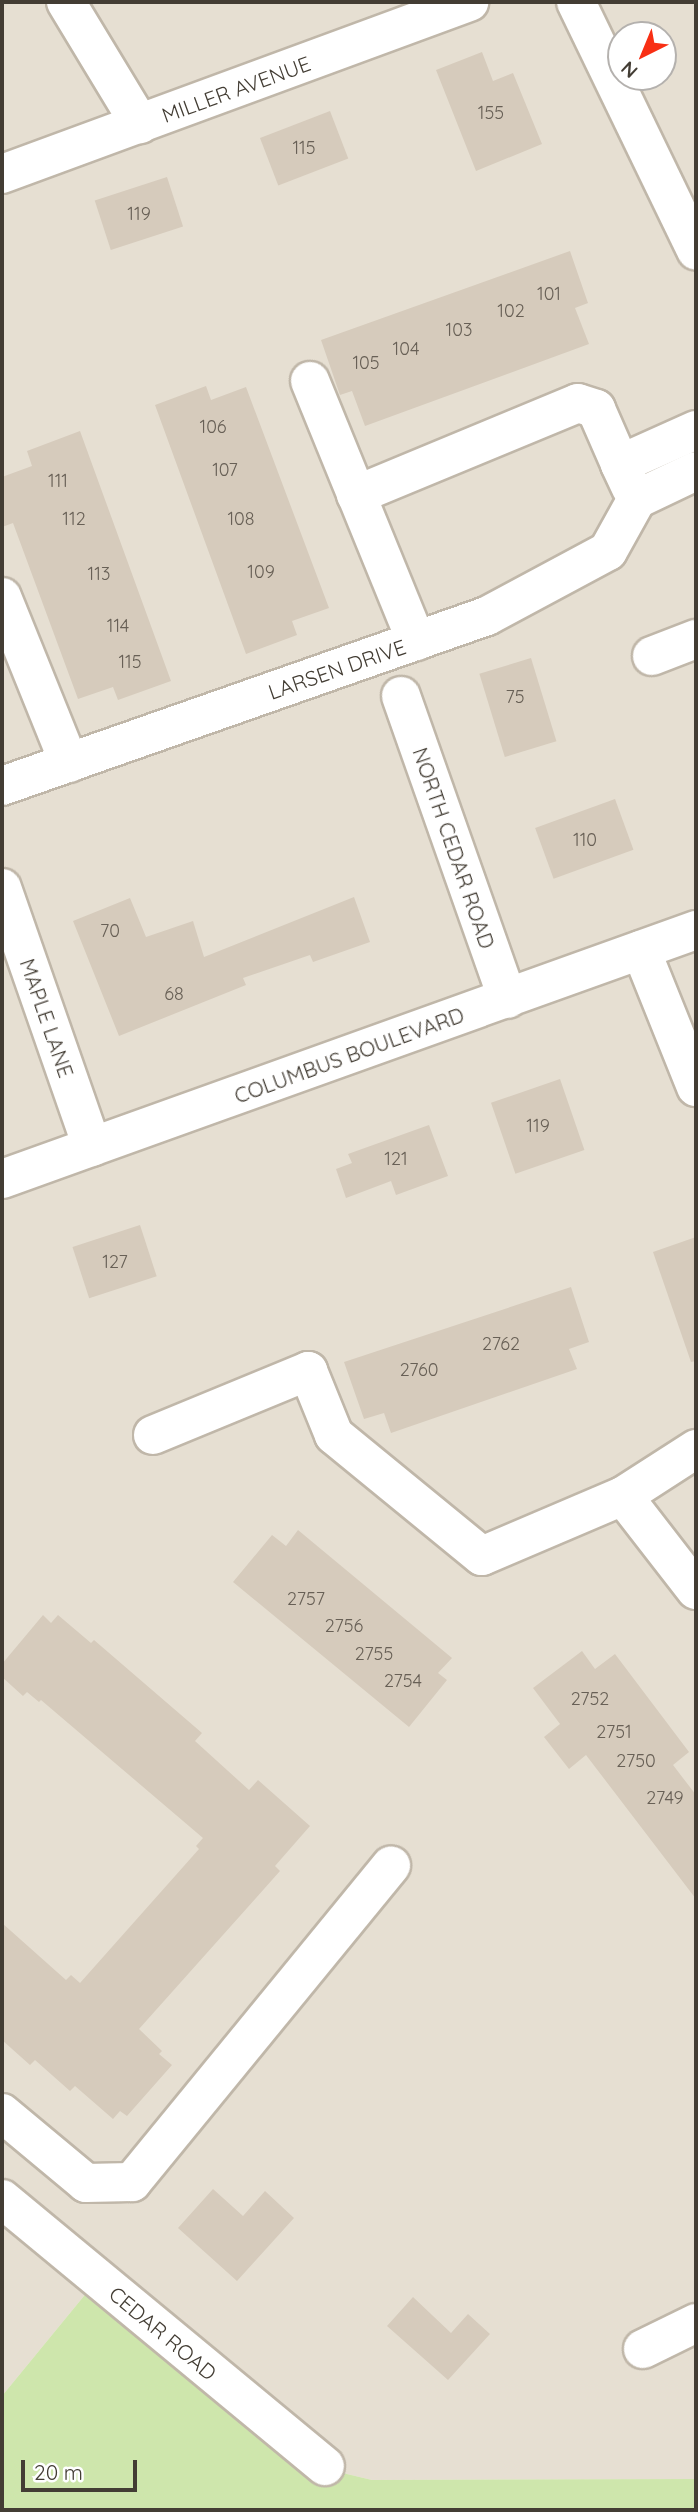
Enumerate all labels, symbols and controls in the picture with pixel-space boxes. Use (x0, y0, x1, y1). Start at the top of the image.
north arrow (607, 21, 677, 91)
street label: MILLER AVENUE (158, 50, 314, 128)
text: N (616, 56, 642, 83)
house number: 155 (478, 102, 504, 124)
house number: 115 (292, 137, 316, 159)
house number: 119 (127, 203, 151, 225)
house number: 101 (537, 283, 561, 305)
house number: 102 (497, 300, 525, 322)
house number: 103 (446, 319, 472, 341)
house number: 104 (393, 338, 419, 360)
house number: 105 (352, 352, 380, 374)
house number: 106 (199, 416, 227, 438)
house number: 107 (212, 459, 238, 481)
house number: 111 (48, 470, 68, 492)
house number: 112 (62, 508, 86, 530)
house number: 108 (227, 508, 255, 530)
house number: 109 (247, 561, 275, 583)
house number: 113 (88, 563, 110, 585)
house number: 114 (107, 615, 129, 637)
street label: LARSEN DRIVE (265, 634, 409, 704)
house number: 115 (118, 651, 142, 673)
house number: 75 (505, 686, 525, 708)
street label: NORTH CEDAR ROAD (408, 744, 500, 952)
house number: 110 (573, 829, 597, 851)
house number: 70 (100, 920, 120, 942)
street label: MAPLE LANE (15, 955, 79, 1081)
house number: 68 (164, 983, 184, 1005)
street label: COLUMBUS BOULEVARD (231, 1002, 467, 1108)
house number: 119 (526, 1115, 550, 1137)
house number: 121 (384, 1148, 408, 1170)
house number: 127 (102, 1251, 128, 1273)
house number: 2762 (482, 1333, 520, 1355)
house number: 2760 (400, 1359, 438, 1381)
house number: 2757 (287, 1588, 325, 1610)
house number: 2756 (325, 1615, 363, 1637)
house number: 2755 (355, 1643, 393, 1665)
house number: 2754 (384, 1670, 422, 1692)
house number: 2752 (571, 1688, 609, 1710)
house number: 2751 (596, 1721, 632, 1743)
house number: 2750 (616, 1750, 656, 1772)
house number: 2749 (646, 1787, 684, 1809)
street label: CEDAR ROAD (104, 2281, 222, 2385)
scale bar (24, 2446, 140, 2490)
text: 20 m (34, 2459, 83, 2485)

